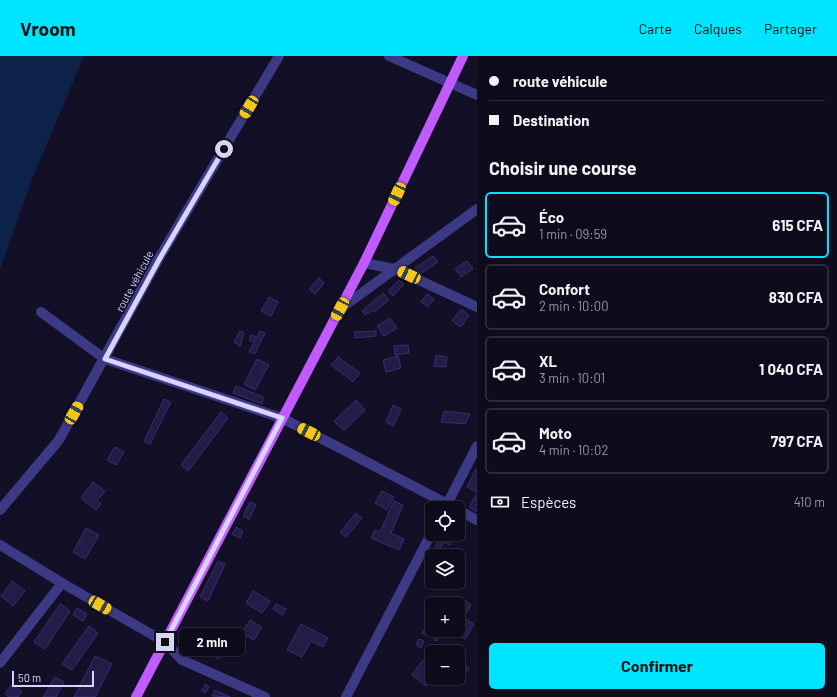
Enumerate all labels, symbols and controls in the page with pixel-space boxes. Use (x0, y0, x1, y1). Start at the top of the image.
text: Vroom (20, 17, 76, 40)
text: Carte (639, 20, 672, 37)
text: Calques (694, 20, 742, 37)
text: Partager (764, 20, 817, 37)
text: route véhicule (513, 72, 607, 90)
car (238, 94, 260, 120)
text: Destination (513, 111, 589, 129)
route start (215, 140, 233, 158)
text: Choisir une course (489, 157, 637, 179)
car (386, 181, 408, 207)
icon: car (491, 207, 527, 243)
text: Éco (539, 208, 564, 226)
text: 615 CFA (772, 216, 823, 234)
text: 1 min · 09:59 (539, 226, 607, 242)
street label: route véhicule (112, 248, 156, 314)
car (396, 264, 422, 286)
icon: car (491, 279, 527, 315)
text: Confort (539, 280, 590, 298)
text: 830 CFA (769, 288, 823, 306)
car (329, 296, 351, 322)
text: 2 min · 10:00 (539, 298, 609, 314)
icon: car (491, 351, 527, 387)
text: XL (539, 352, 557, 370)
text: 1 040 CFA (759, 360, 823, 378)
text: 3 min · 10:01 (539, 370, 605, 386)
car (63, 400, 85, 426)
car (296, 421, 322, 443)
icon: car (491, 423, 527, 459)
text: Moto (539, 424, 572, 442)
text: 797 CFA (771, 432, 823, 450)
text: 4 min · 10:02 (539, 442, 608, 458)
icon: cash (489, 491, 511, 513)
text: Espèces (521, 493, 576, 511)
text: 410 m (794, 494, 825, 510)
map controls (425, 501, 465, 685)
button: locate (425, 501, 465, 541)
button: layers (425, 549, 465, 589)
car (87, 594, 113, 616)
button: + (425, 597, 465, 637)
callout: 2 min (179, 628, 245, 656)
route end (156, 633, 174, 651)
text: 2 min (196, 634, 228, 650)
button: Confirmer (489, 643, 825, 689)
button: − (425, 645, 465, 685)
scale bar (12, 669, 94, 688)
text: 50 m (18, 671, 41, 684)

